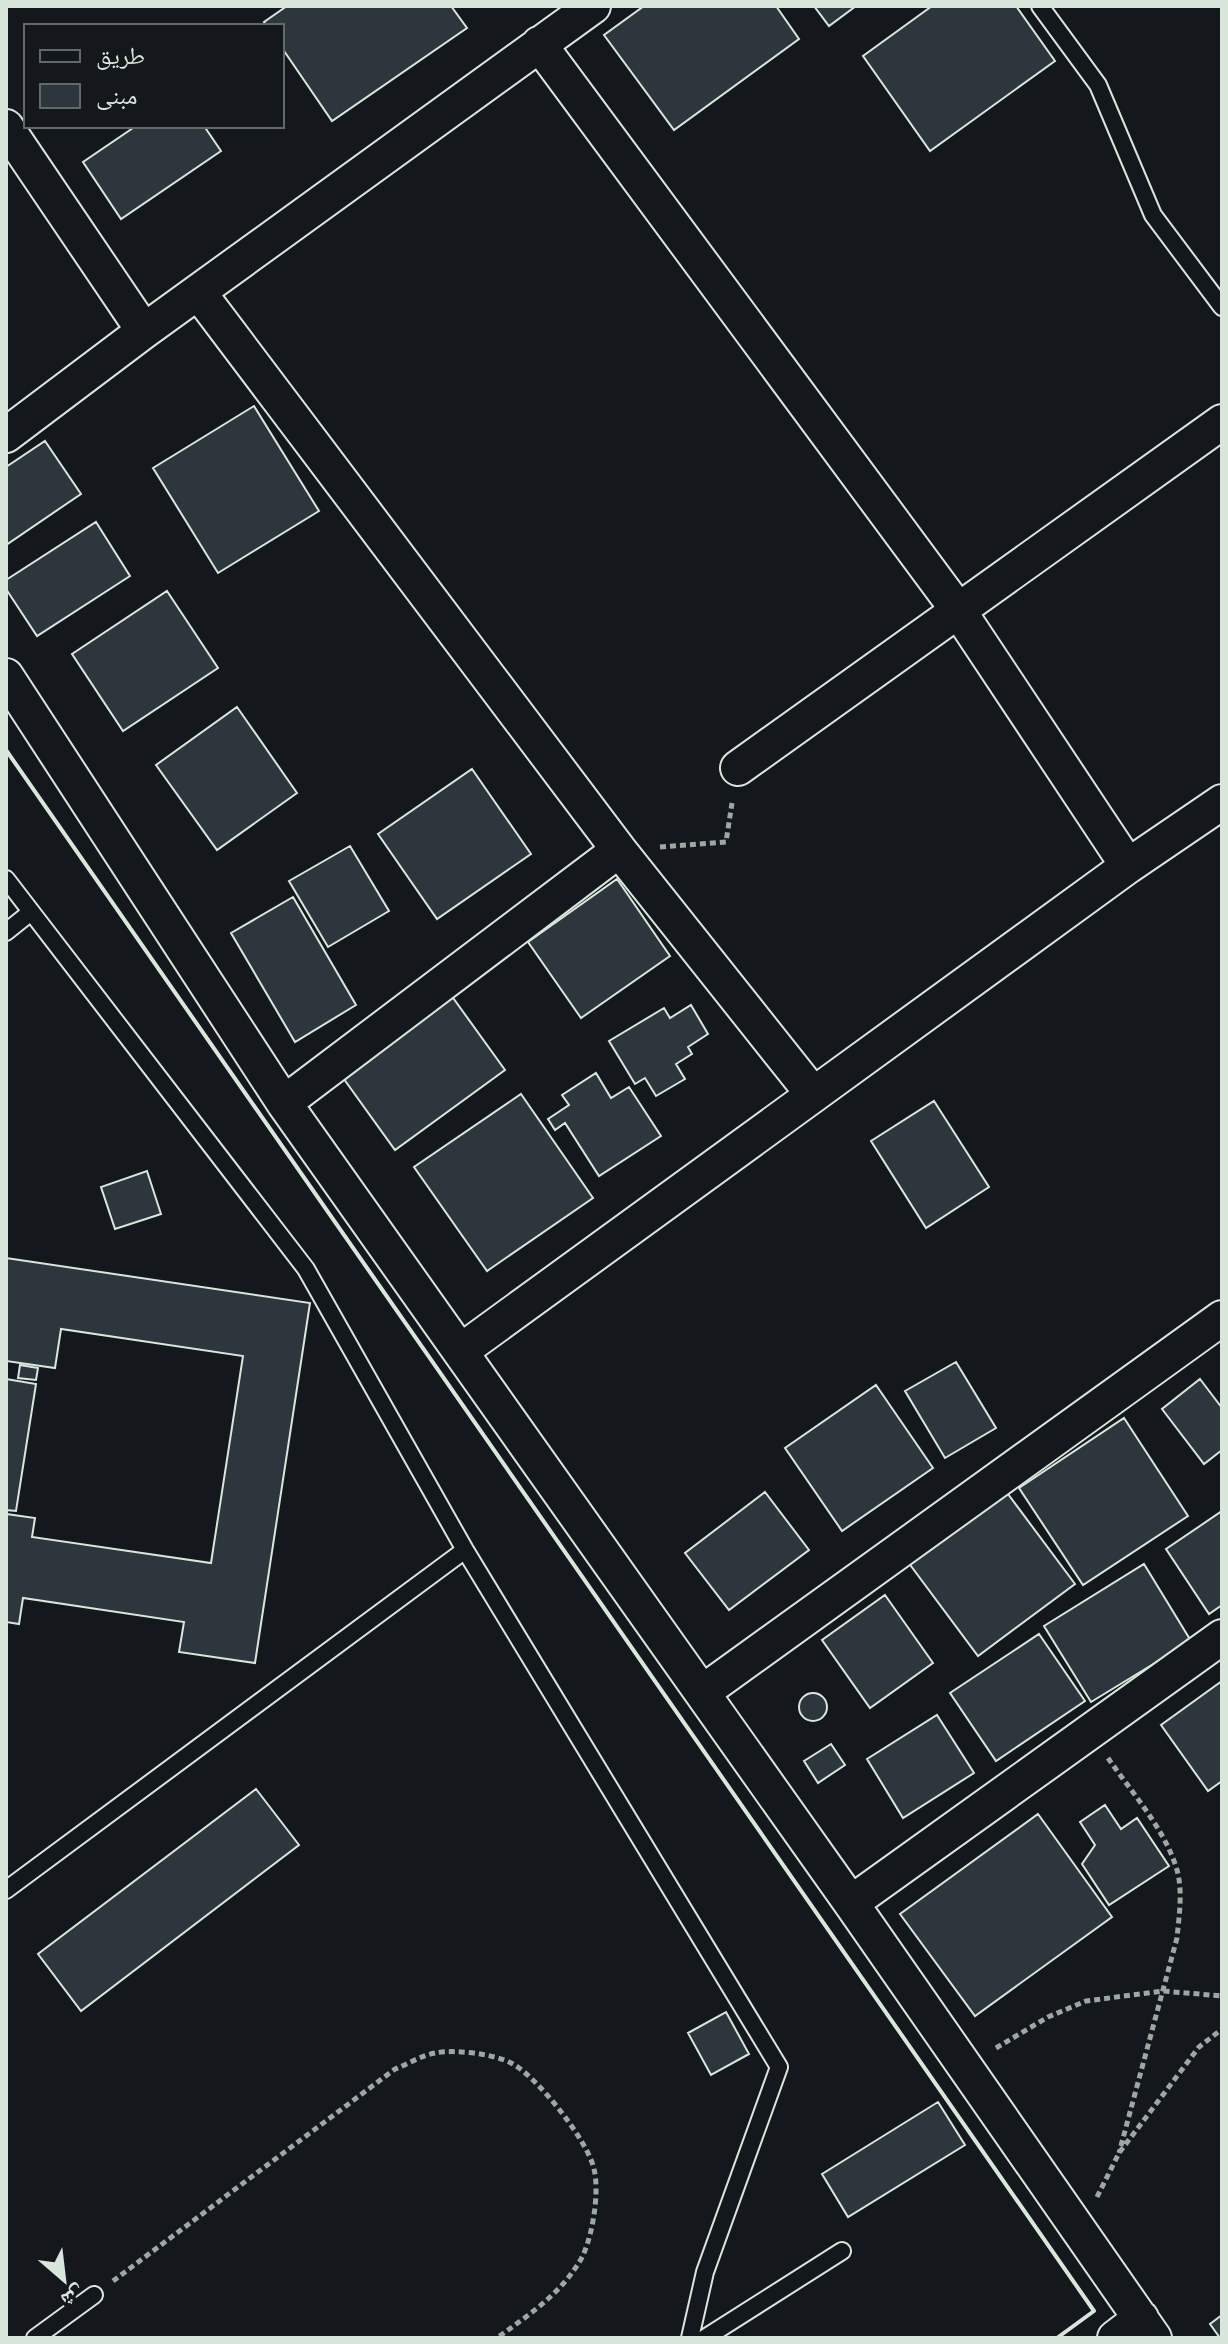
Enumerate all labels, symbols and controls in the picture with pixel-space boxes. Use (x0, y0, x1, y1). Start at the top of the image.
legend (24, 24, 284, 128)
text: طريق (96, 40, 145, 70)
text: مبنى (96, 80, 137, 110)
north arrow (24, 2240, 104, 2320)
text: ش (57, 2280, 90, 2315)

